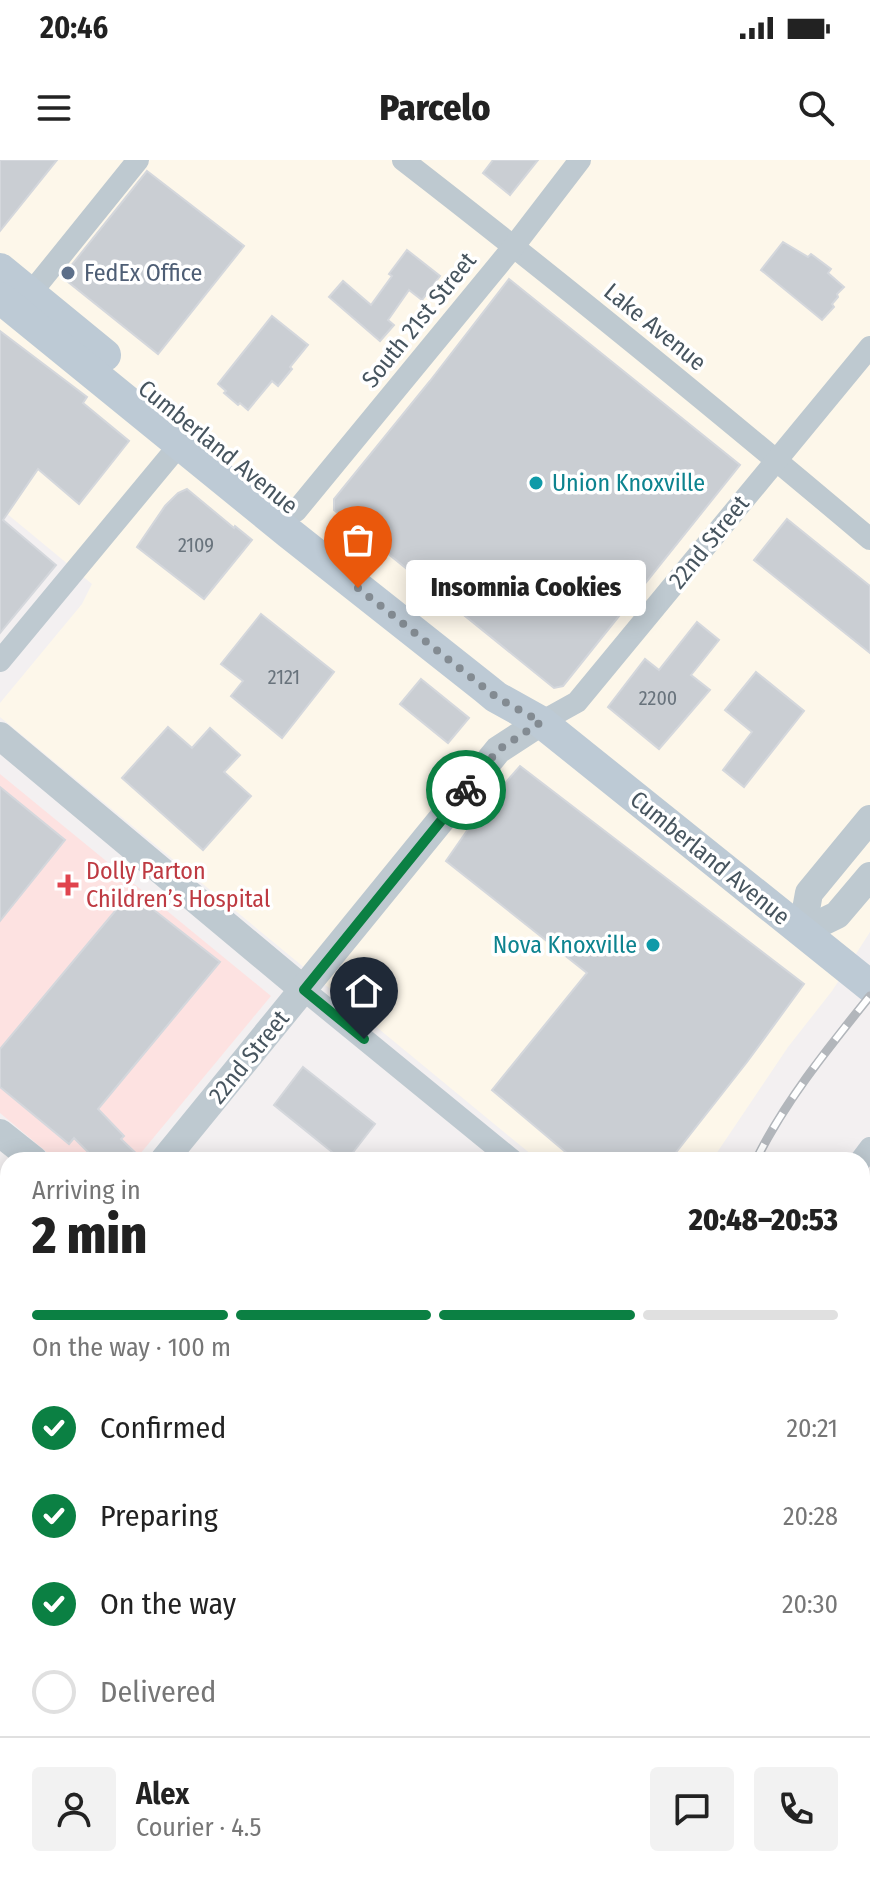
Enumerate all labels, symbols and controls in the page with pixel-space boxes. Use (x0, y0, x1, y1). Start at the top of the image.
text: 20:46 (40, 10, 108, 46)
icon: menu (32, 86, 76, 130)
text: Parcelo (380, 86, 490, 130)
icon: search (794, 86, 838, 130)
street label: South 21st Street (356, 247, 482, 393)
place label: FedEx Office (84, 259, 202, 287)
marker: FedEx Office (59, 264, 77, 282)
street label: Lake Avenue (598, 277, 712, 377)
street label: Cumberland Avenue (133, 374, 303, 520)
place label: Union Knoxville (552, 469, 705, 497)
marker: Union Knoxville (527, 474, 545, 492)
street label: 22nd Street (663, 490, 755, 594)
pin (324, 506, 392, 588)
icon: bag (336, 518, 380, 562)
house number: 2109 (178, 533, 214, 557)
callout: Insomnia Cookies (406, 560, 646, 616)
text: Insomnia Cookies (431, 572, 621, 603)
house number: 2121 (268, 665, 300, 689)
house number: 2200 (639, 686, 677, 710)
courier (426, 750, 506, 830)
icon: bike (444, 768, 488, 812)
street label: Cumberland Avenue (625, 785, 795, 931)
place label: Dolly Parton Children’s Hospital (86, 857, 270, 913)
marker: Dolly Parton Children’s Hospital (57, 874, 79, 896)
place label: Nova Knoxville (493, 931, 637, 959)
marker: Nova Knoxville (644, 936, 662, 954)
pin (330, 957, 398, 1039)
icon: home (342, 969, 386, 1013)
street label: 22nd Street (203, 1005, 295, 1109)
text: Arriving in (32, 1175, 141, 1206)
text: 20:48–20:53 (689, 1202, 838, 1238)
text: 2 min (32, 1204, 147, 1267)
text: On the way · 100 m (32, 1332, 231, 1363)
icon: check (32, 1406, 76, 1450)
text: Confirmed (100, 1410, 226, 1446)
text: 20:21 (786, 1413, 838, 1444)
icon: check (32, 1494, 76, 1538)
text: Preparing (100, 1498, 218, 1534)
text: 20:28 (783, 1501, 838, 1532)
icon: check (32, 1582, 76, 1626)
text: On the way (100, 1586, 236, 1622)
text: 20:30 (782, 1589, 838, 1620)
text: Delivered (100, 1674, 216, 1710)
button: person (32, 1767, 116, 1851)
button: chat (650, 1767, 734, 1851)
button: phone (754, 1767, 838, 1851)
text: Alex (136, 1776, 189, 1812)
text: Courier · 4.5 (136, 1812, 262, 1843)

